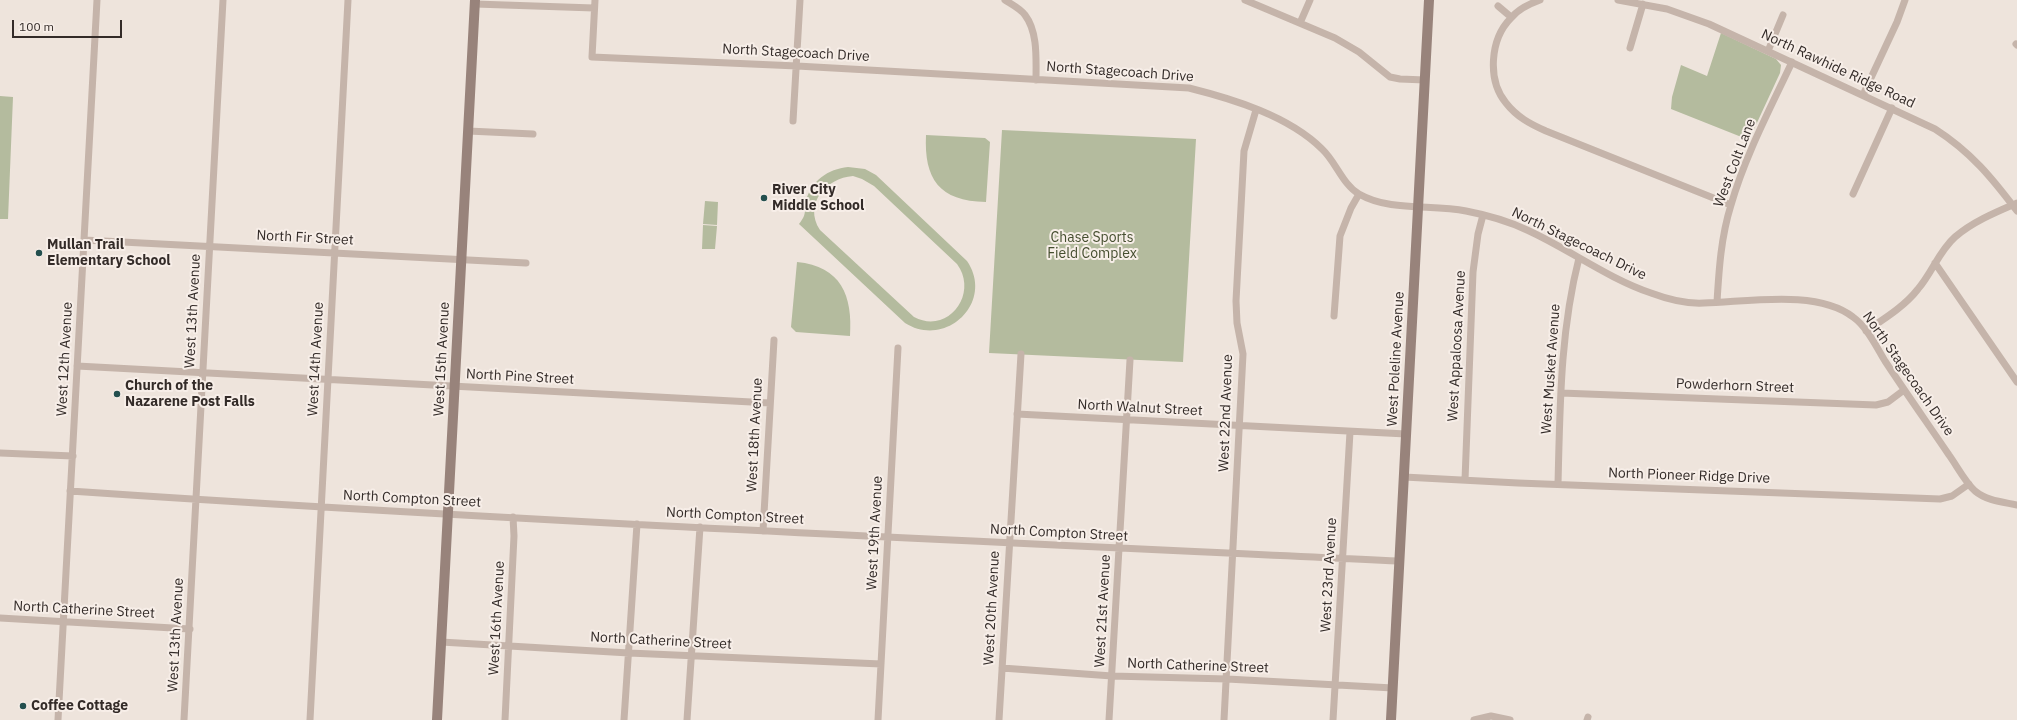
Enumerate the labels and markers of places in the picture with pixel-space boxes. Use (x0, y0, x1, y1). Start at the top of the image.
place label: River City Middle School (772, 182, 864, 214)
marker: River City Middle School (759, 193, 769, 203)
place label: Mullan Trail Elementary School (47, 237, 171, 270)
marker: Mullan Trail Elementary School (34, 248, 44, 258)
place label: Church of the Nazarene Post Falls (125, 378, 255, 410)
marker: Church of the Nazarene Post Falls (112, 389, 122, 399)
place label: Coffee Cottage (31, 698, 128, 714)
marker: Coffee Cottage (18, 701, 28, 711)

